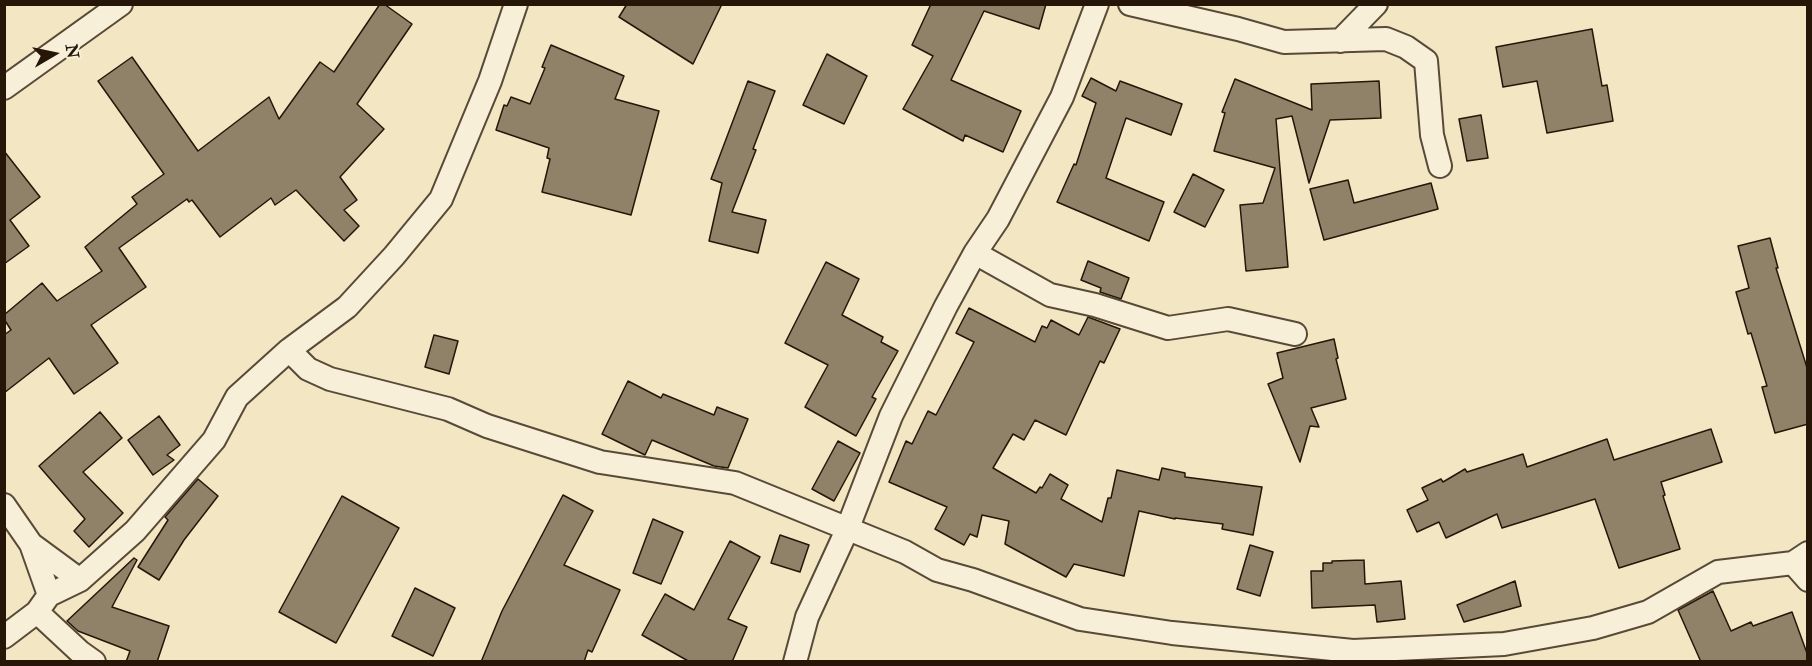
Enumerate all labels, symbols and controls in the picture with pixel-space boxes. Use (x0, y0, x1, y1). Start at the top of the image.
north arrow (24, 24, 84, 84)
text: N (61, 43, 83, 60)

